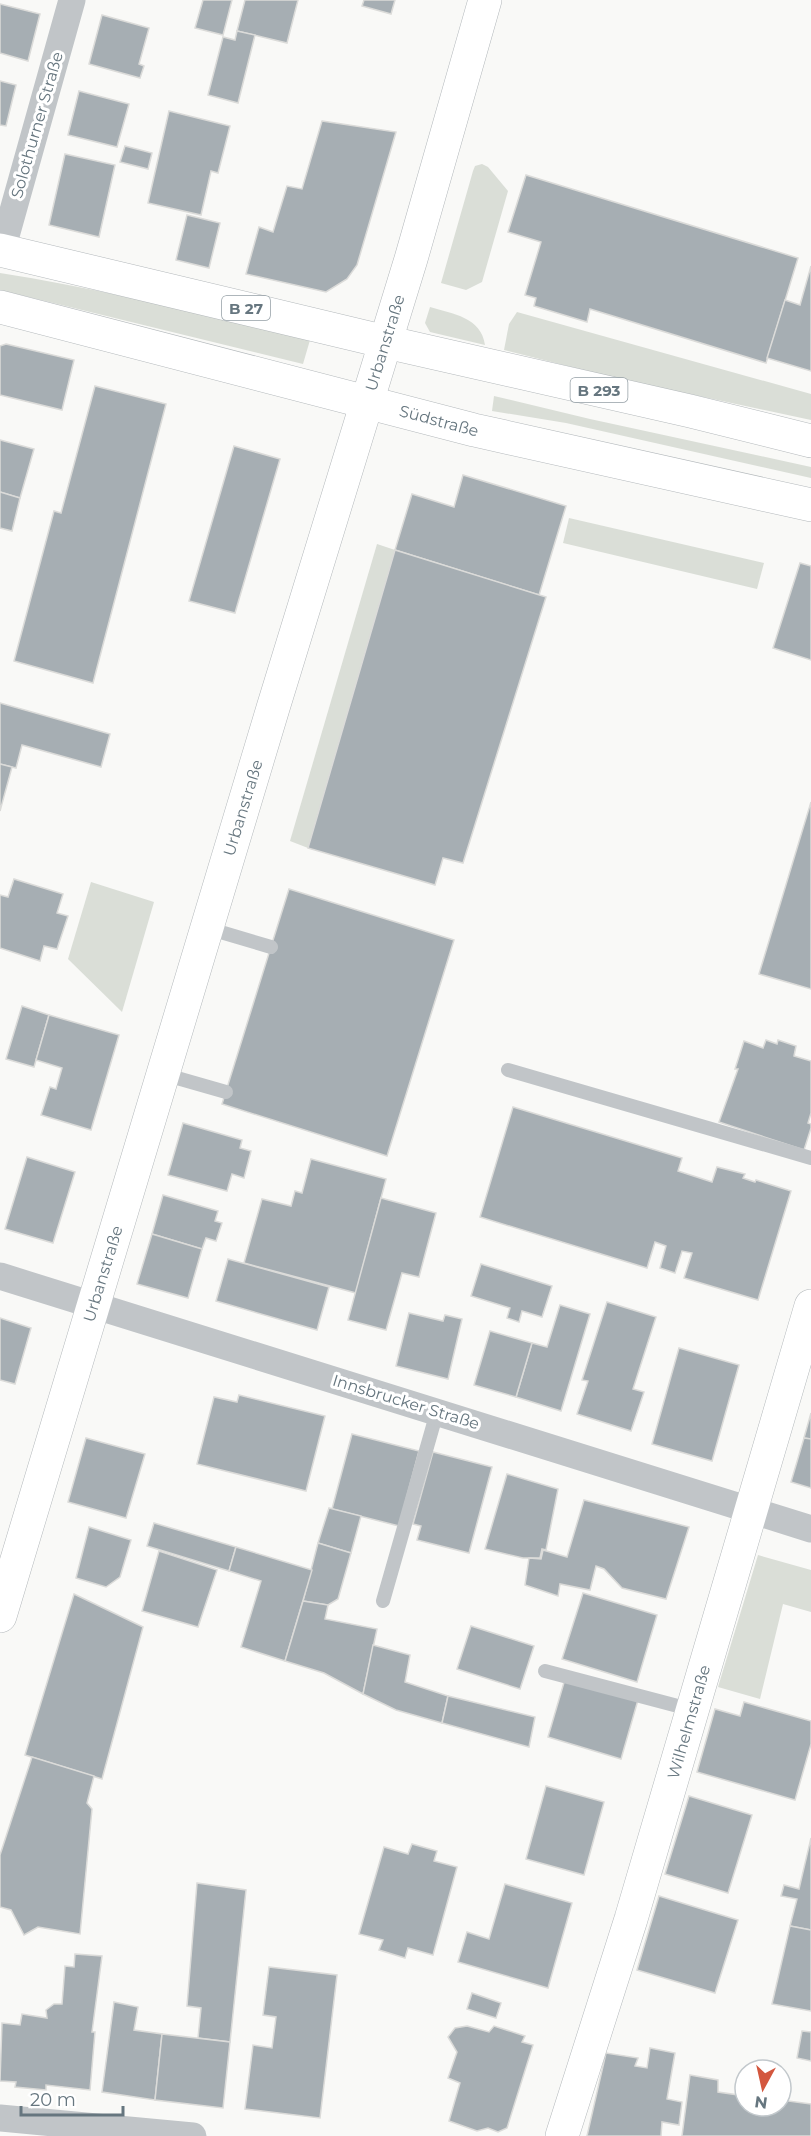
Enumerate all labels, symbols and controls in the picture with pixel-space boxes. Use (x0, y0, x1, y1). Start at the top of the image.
street label: Solothurner Straße (7, 50, 67, 200)
street label: Urbanstraße (361, 292, 409, 394)
road number: B 27 (222, 296, 270, 320)
road number: B 293 (570, 378, 628, 402)
street label: Südstraße (397, 401, 481, 441)
street label: Urbanstraße (219, 757, 267, 859)
street label: Urbanstraße (79, 1223, 127, 1325)
street label: Innsbrucker Straße (330, 1371, 482, 1433)
street label: Wilhelmstraße (664, 1663, 714, 1781)
north arrow (733, 2058, 793, 2118)
scale bar (21, 2079, 123, 2117)
text: 20 m (30, 2089, 76, 2111)
text: N (753, 2092, 769, 2113)

